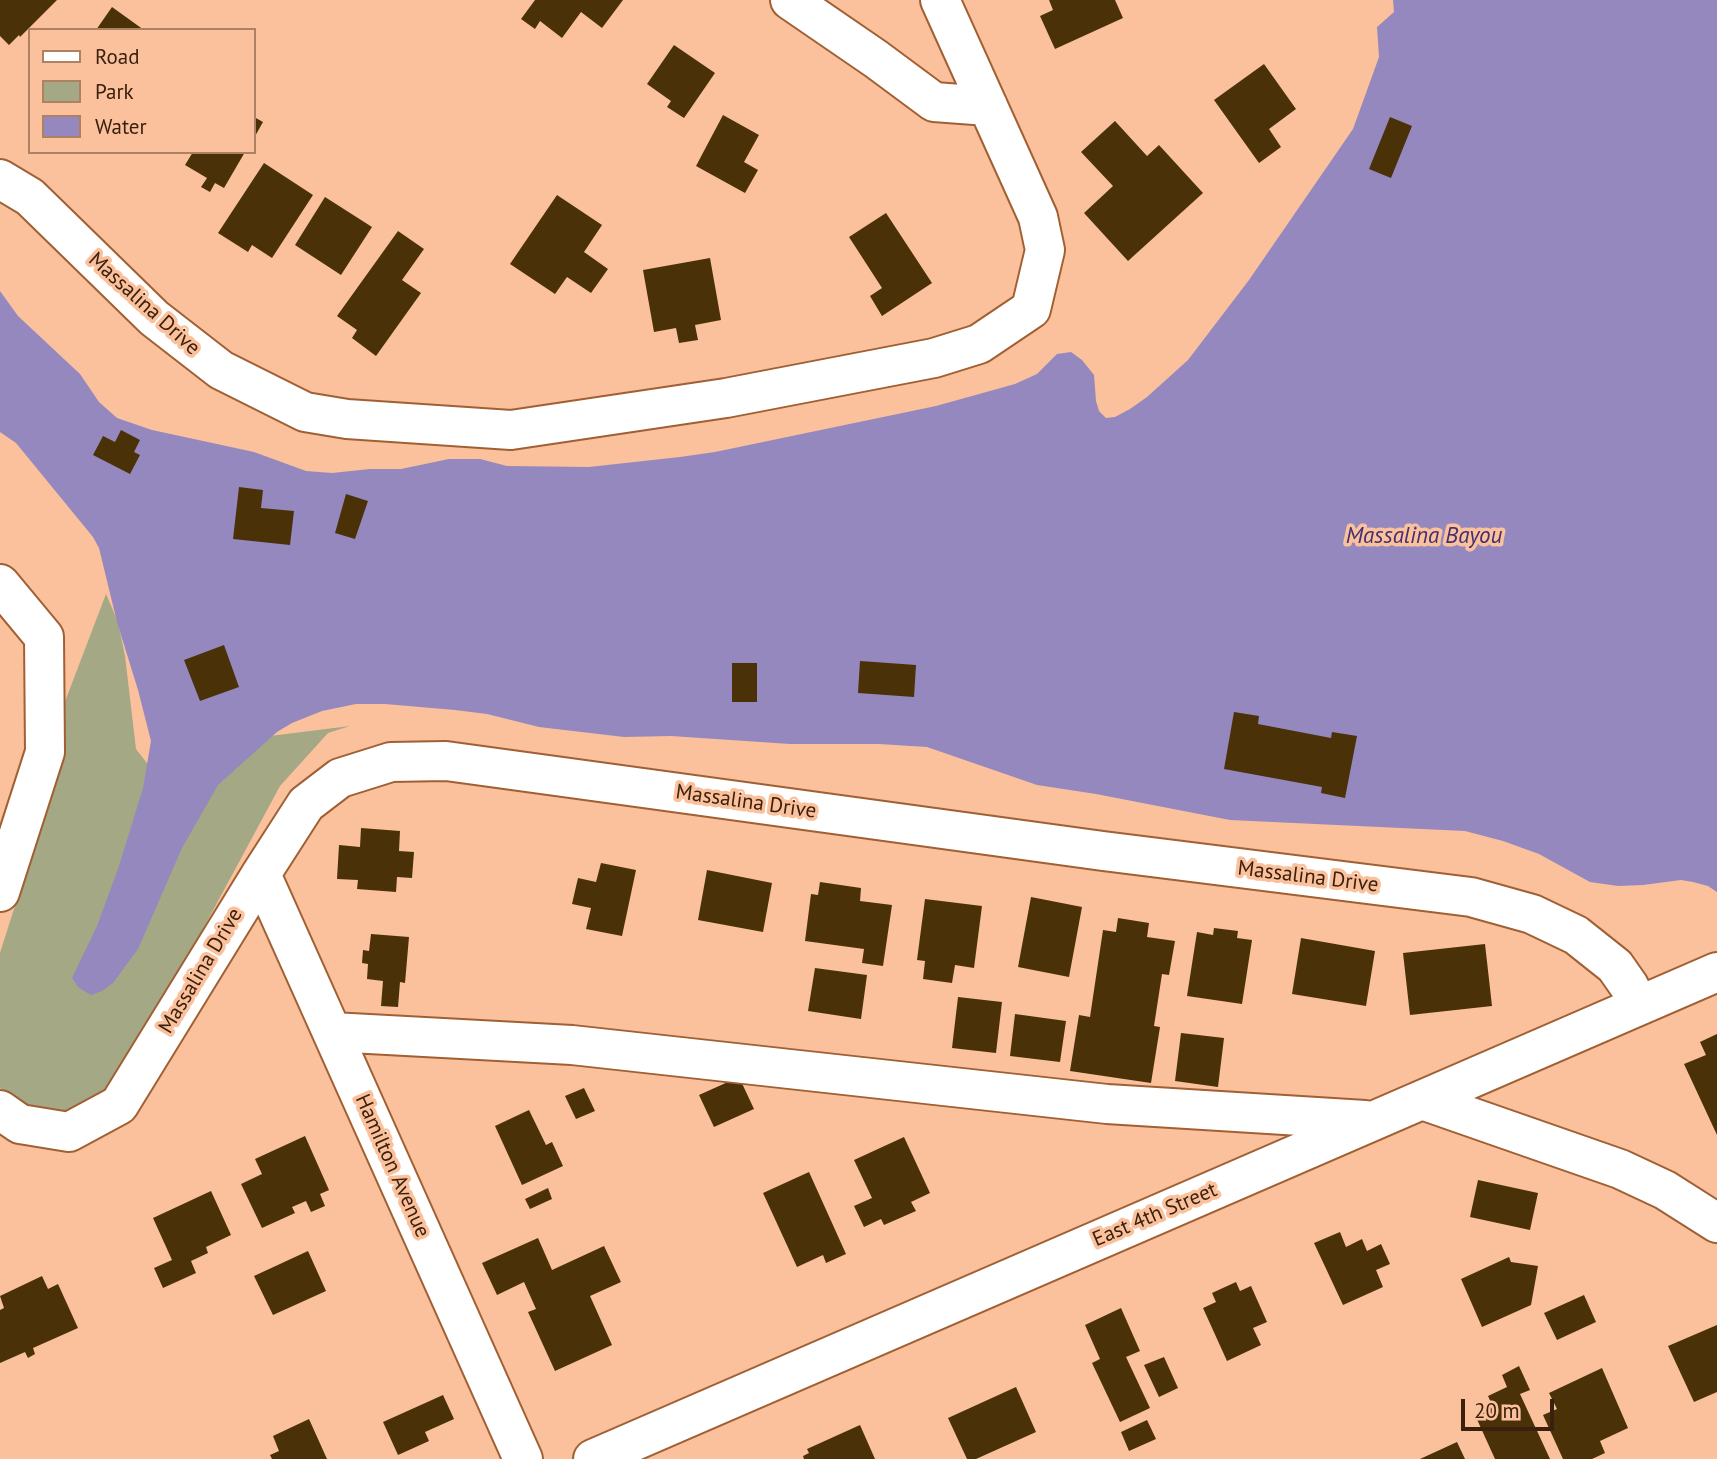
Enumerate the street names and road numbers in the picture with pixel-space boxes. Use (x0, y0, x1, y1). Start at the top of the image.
street label: Massalina Drive (83, 247, 205, 361)
street label: Massalina Drive (674, 780, 818, 824)
street label: Massalina Drive (1236, 856, 1380, 898)
street label: Massalina Drive (154, 904, 248, 1038)
street label: Hamilton Avenue (349, 1090, 435, 1242)
street label: East 4th Street (1089, 1178, 1221, 1252)

